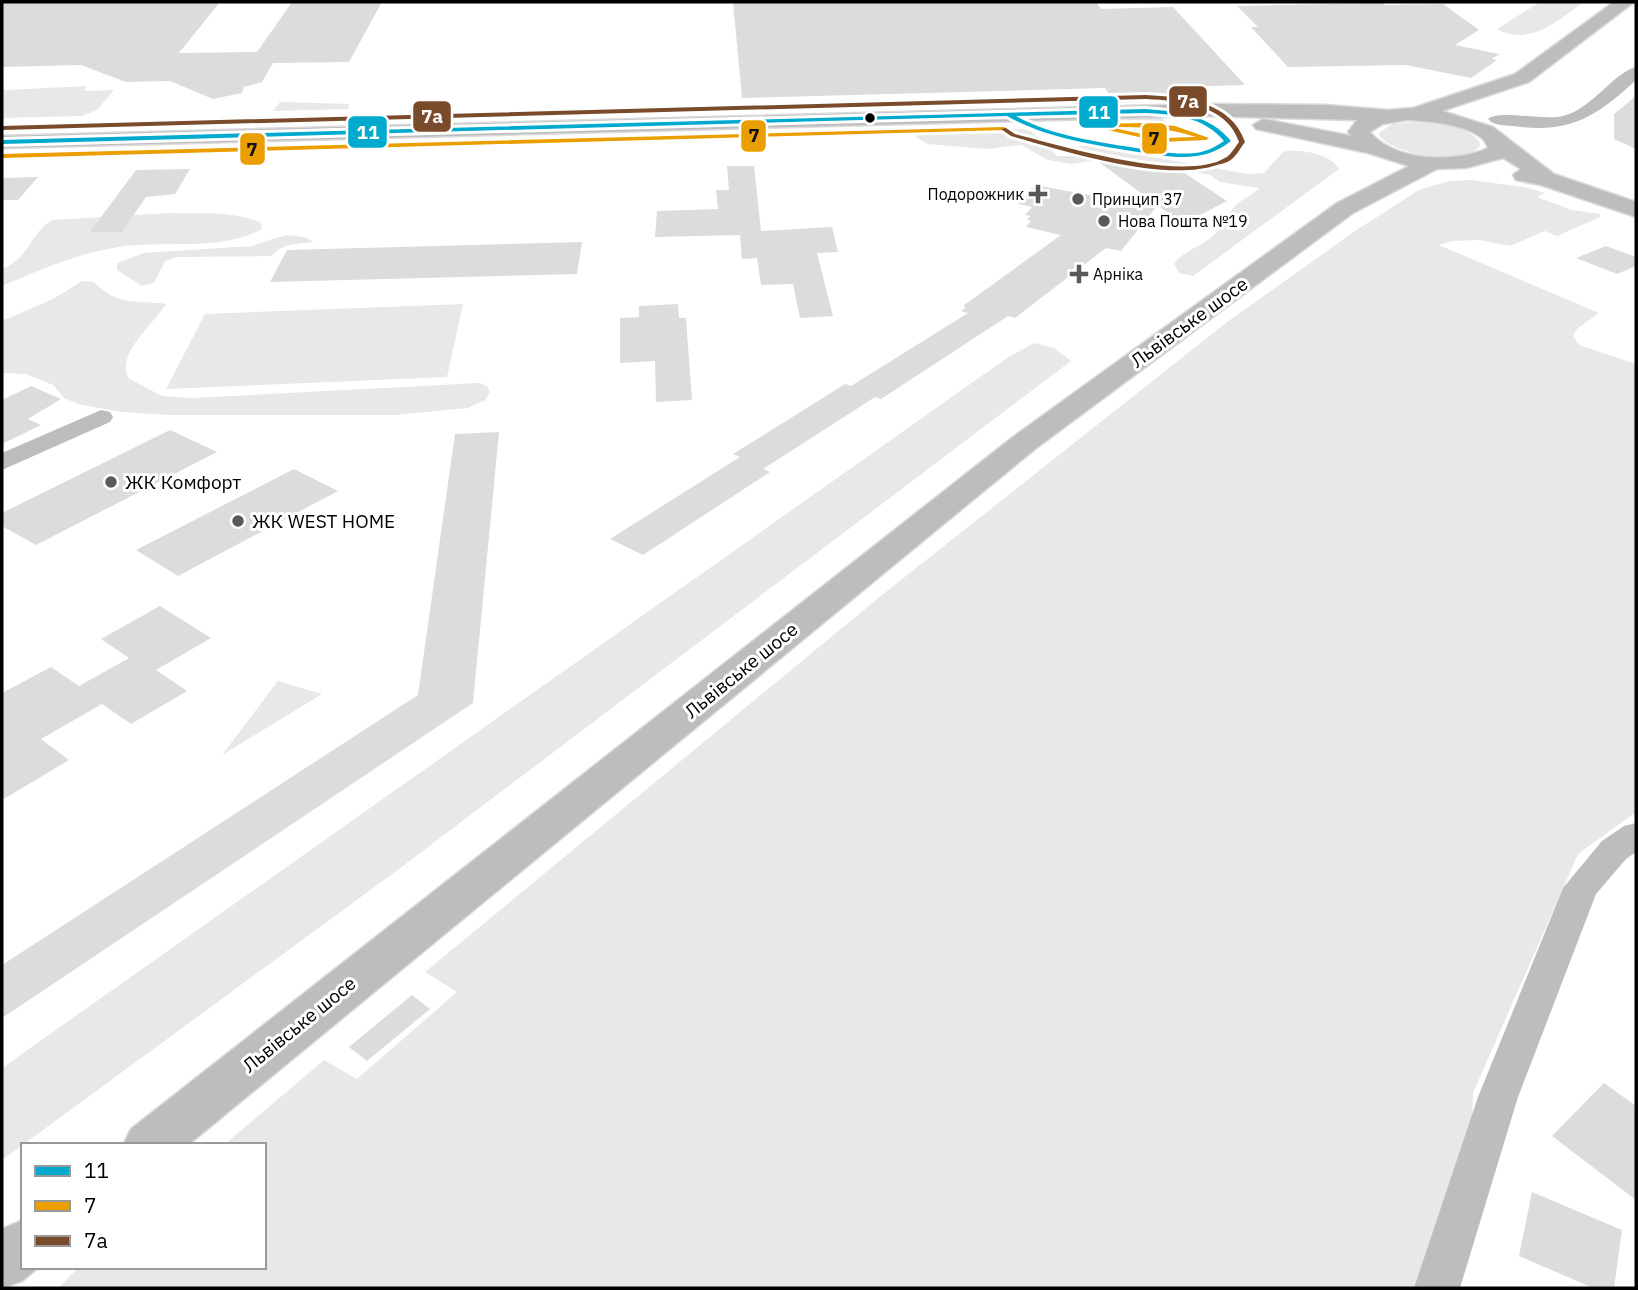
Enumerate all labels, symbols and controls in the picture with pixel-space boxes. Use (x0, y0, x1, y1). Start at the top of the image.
line badge: 7а (1168, 85, 1208, 118)
text: 7а (1177, 89, 1199, 113)
line badge: 11 (1078, 95, 1119, 129)
line badge: 7а (412, 100, 452, 133)
text: 11 (1088, 100, 1111, 124)
text: 7а (421, 104, 443, 128)
unlabelled marker (863, 111, 877, 125)
line badge: 11 (347, 115, 388, 149)
line badge: 7 (740, 119, 767, 153)
text: 11 (357, 120, 380, 144)
line badge: 7 (1141, 122, 1168, 155)
text: 7 (748, 123, 760, 147)
text: 7 (1148, 126, 1160, 150)
line badge: 7 (239, 132, 266, 166)
text: 7 (246, 137, 258, 161)
place label: Подорожник (928, 184, 1024, 204)
marker: Подорожник (1030, 186, 1046, 202)
place label: Принцип 37 (1092, 189, 1182, 209)
marker: Принцип 37 (1070, 191, 1086, 207)
place label: Нова Пошта №19 (1118, 211, 1248, 231)
marker: Нова Пошта №19 (1096, 213, 1112, 229)
place label: Арніка (1093, 264, 1144, 284)
marker: Арніка (1071, 266, 1087, 282)
street label: Львівське шосе (1126, 271, 1252, 373)
place label: ЖК Комфорт (125, 470, 241, 494)
marker: ЖК Комфорт (103, 474, 119, 490)
place label: ЖК WEST HOME (252, 509, 395, 533)
marker: ЖК WEST HOME (230, 513, 246, 529)
street label: Львівське шосе (679, 617, 803, 723)
street label: Львівське шосе (237, 971, 361, 1077)
legend (21, 1143, 266, 1269)
text: 11 (84, 1156, 109, 1184)
text: 7 (84, 1191, 97, 1219)
text: 7а (84, 1226, 108, 1254)

